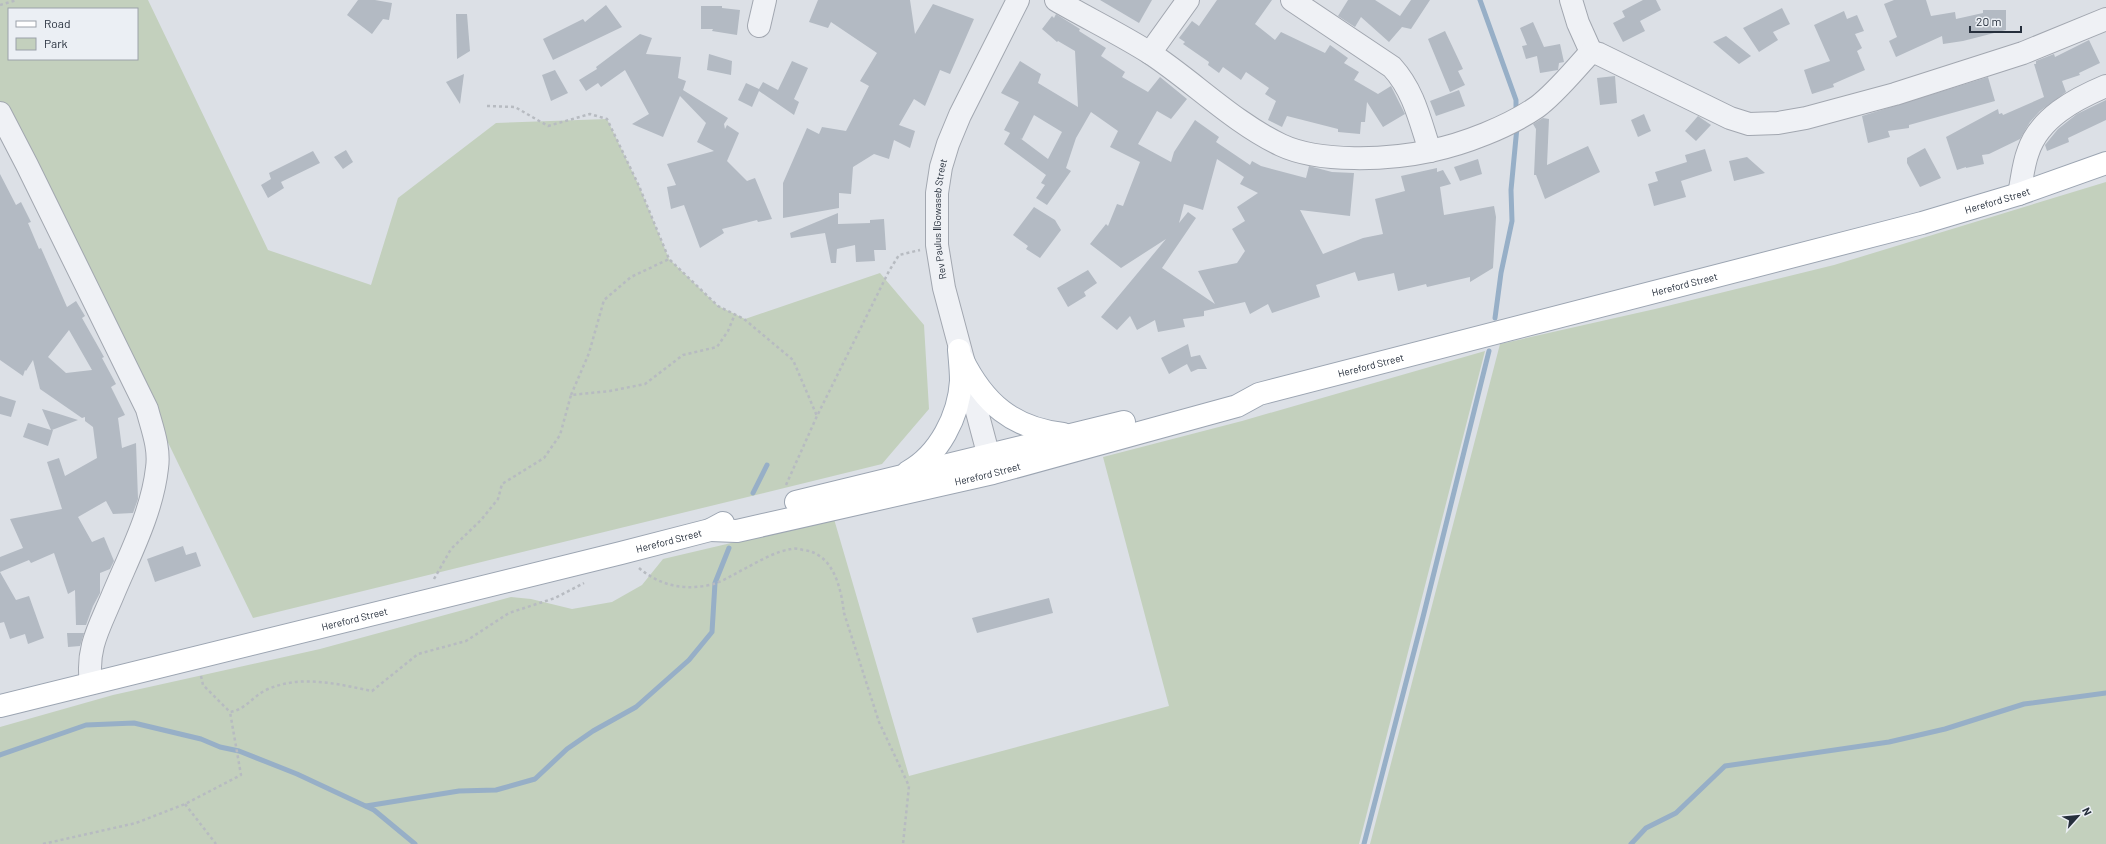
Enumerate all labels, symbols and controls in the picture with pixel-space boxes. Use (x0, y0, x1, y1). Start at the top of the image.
legend (8, 8, 138, 60)
scale bar (1970, 8, 2021, 34)
text: 20 m (1976, 14, 2002, 28)
text: Road (44, 16, 71, 30)
text: Park (44, 36, 68, 50)
street label: Rev Paulus ǁGowaseb Street (931, 157, 949, 280)
street label: Hereford Street (1963, 184, 2032, 216)
street label: Hereford Street (1650, 270, 1719, 299)
street label: Hereford Street (1336, 351, 1405, 379)
street label: Hereford Street (953, 460, 1022, 488)
street label: Hereford Street (635, 526, 703, 555)
street label: Hereford Street (320, 605, 389, 633)
north arrow (2058, 796, 2098, 836)
text: N (2080, 805, 2095, 817)

